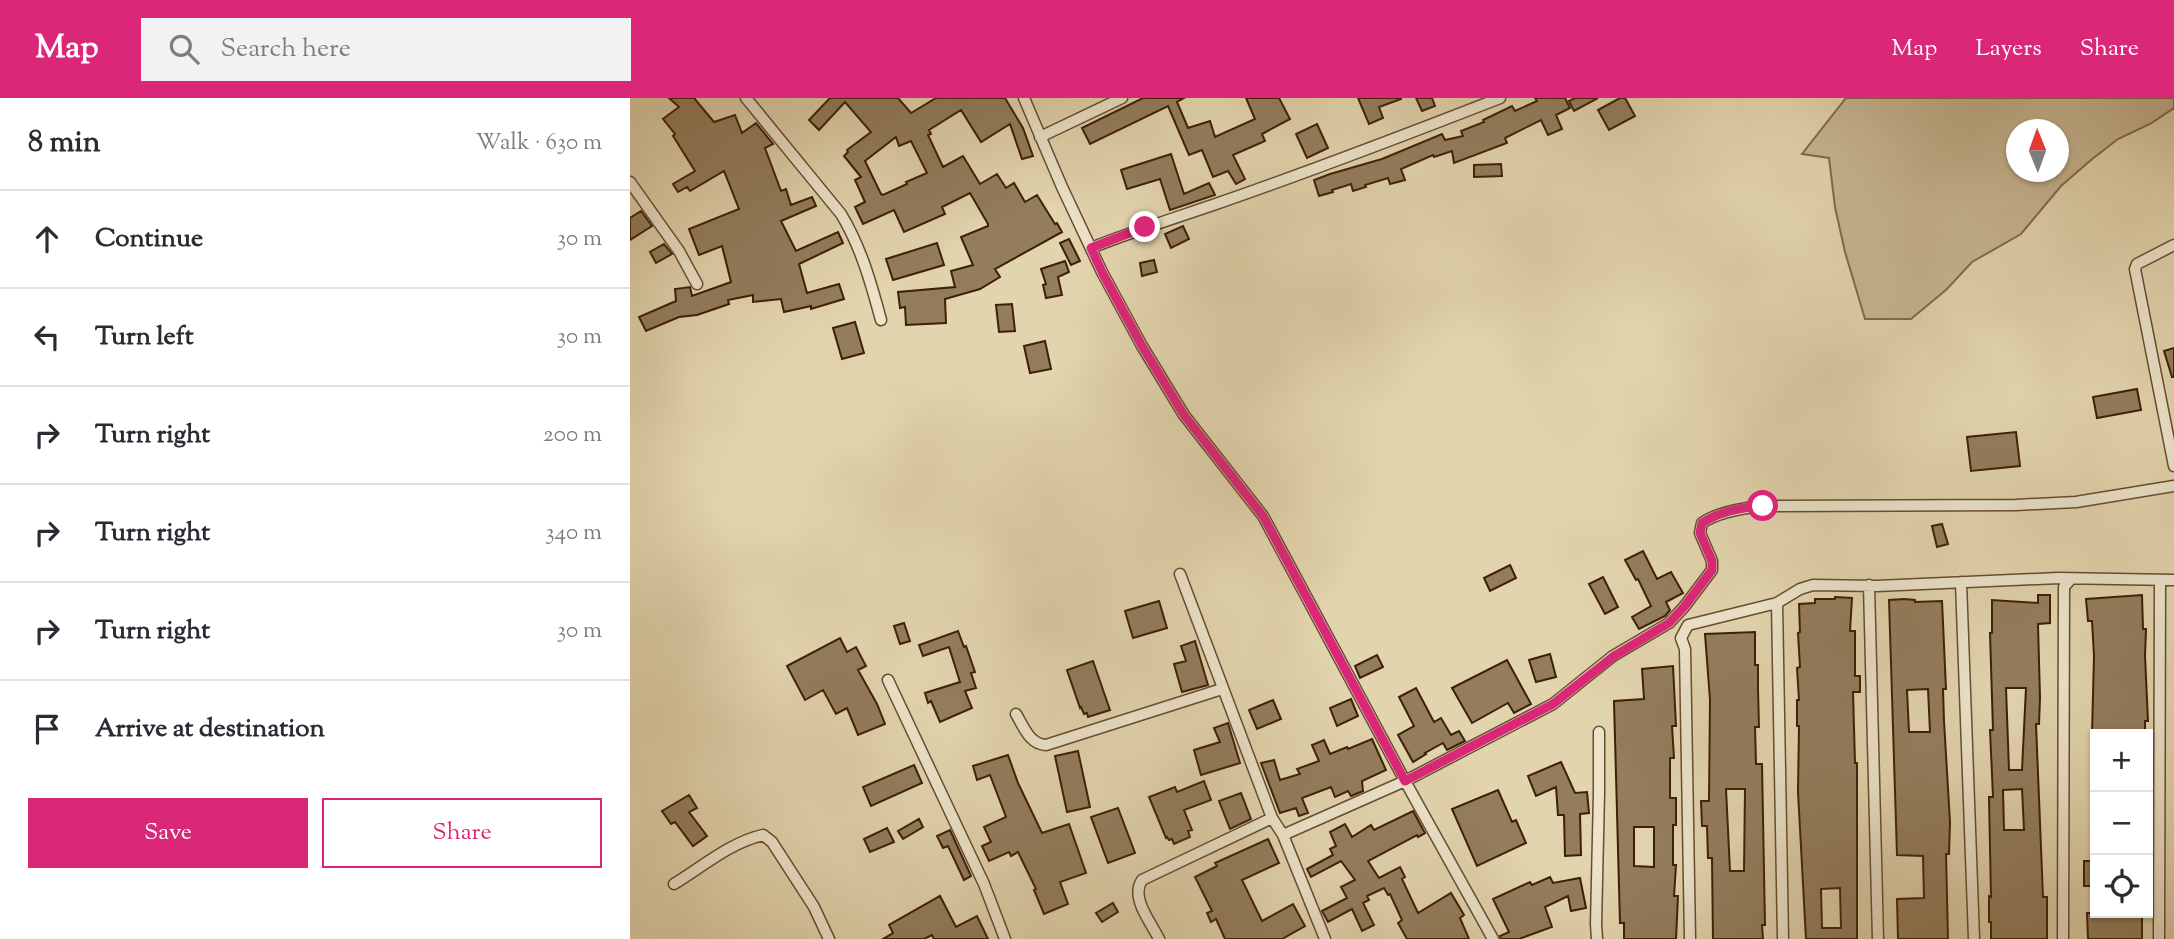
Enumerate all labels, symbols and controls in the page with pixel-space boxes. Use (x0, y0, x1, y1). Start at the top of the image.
search box (141, 18, 631, 81)
text: Map (35, 25, 99, 73)
icon: search (165, 30, 203, 68)
text: Search here (221, 31, 351, 68)
text: Map (1891, 32, 1937, 66)
text: Layers (1975, 32, 2042, 66)
text: Share (2080, 32, 2139, 66)
north arrow (2006, 119, 2069, 182)
text: 8 min (28, 122, 100, 165)
text: Walk · 630 m (476, 127, 602, 160)
route end (1129, 211, 1160, 242)
icon: ahead (28, 220, 66, 258)
text: Continue (95, 221, 203, 258)
text: 30 m (557, 223, 602, 256)
icon: left (28, 318, 66, 356)
text: Turn left (95, 319, 194, 356)
text: 30 m (557, 321, 602, 354)
icon: right (28, 416, 66, 454)
text: Turn right (95, 417, 210, 454)
text: 200 m (543, 419, 602, 452)
route start (1747, 490, 1778, 521)
icon: right (28, 514, 66, 552)
text: Turn right (95, 515, 210, 552)
text: 340 m (545, 517, 602, 550)
icon: right (28, 612, 66, 650)
text: Turn right (95, 613, 210, 650)
text: 30 m (557, 615, 602, 648)
icon: arrive (28, 710, 66, 748)
text: Arrive at destination (95, 711, 325, 748)
map controls (2090, 729, 2153, 918)
button: + (2090, 729, 2153, 792)
button: − (2090, 792, 2153, 855)
button: Save (28, 798, 308, 868)
button: Share (322, 798, 602, 868)
button: locate (2090, 855, 2153, 918)

